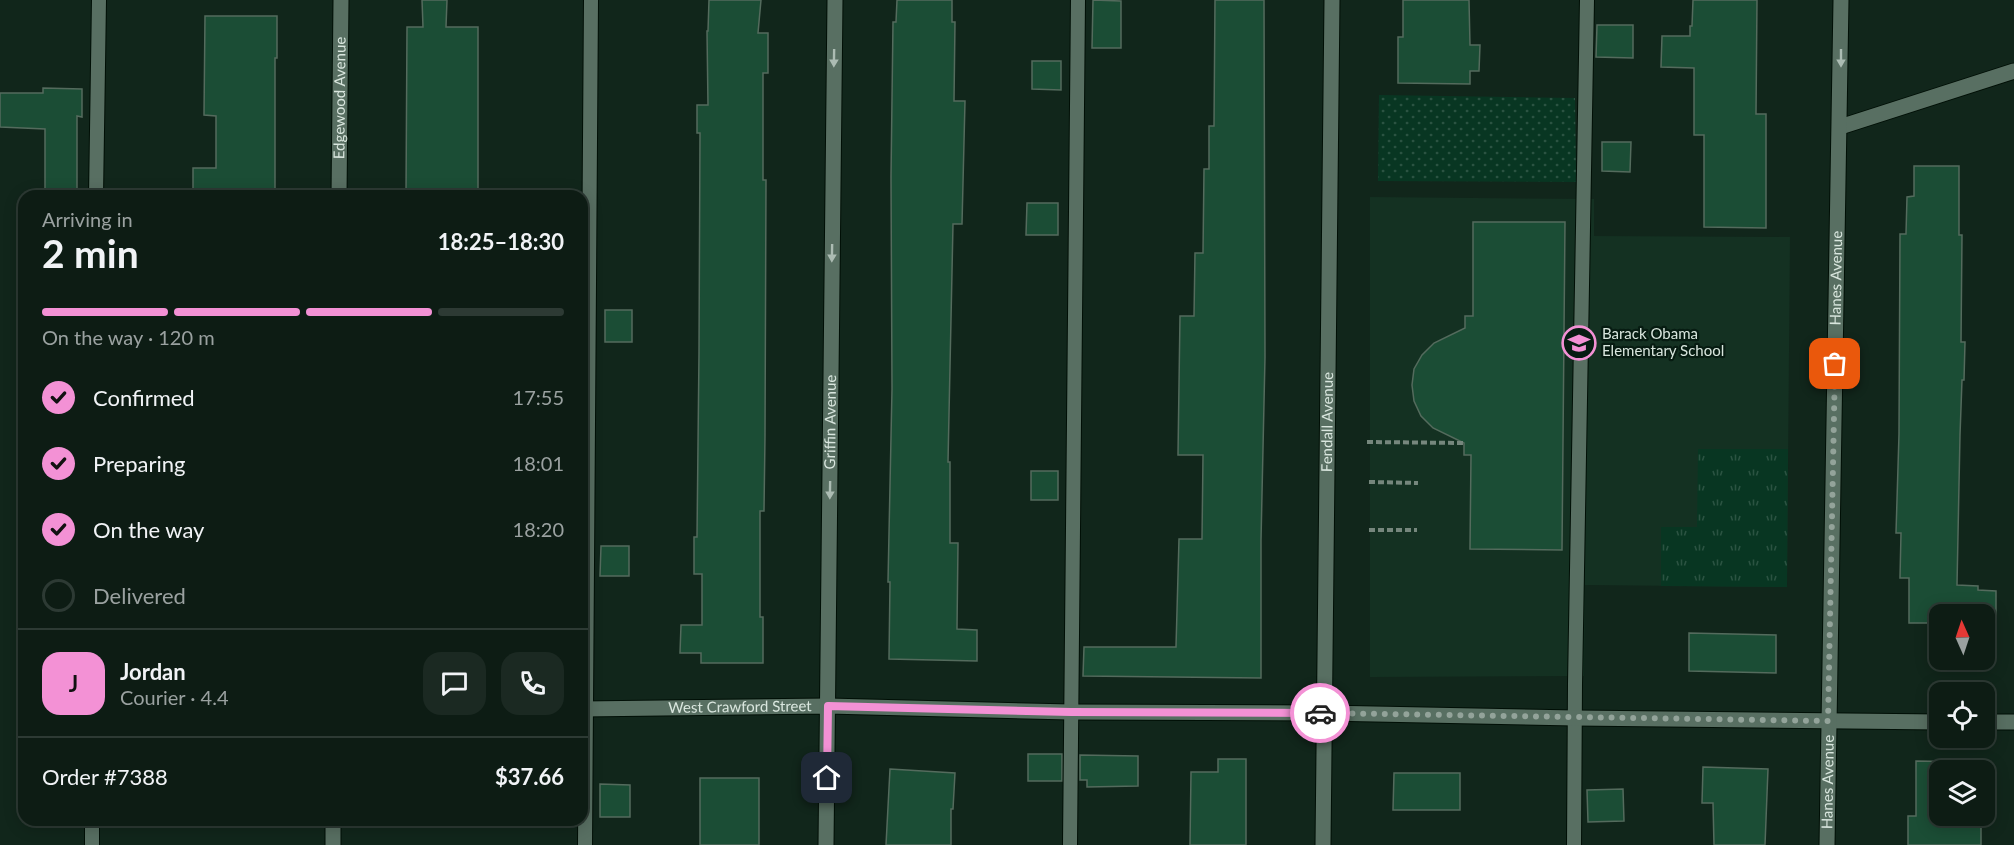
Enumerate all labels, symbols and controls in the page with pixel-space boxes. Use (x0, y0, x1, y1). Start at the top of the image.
street label: Edgewood Avenue (329, 37, 349, 159)
one-way arrow (829, 49, 839, 68)
one-way arrow (1836, 49, 1846, 68)
text: Arriving in (42, 207, 133, 231)
text: 18:25–18:30 (438, 228, 564, 255)
text: 2 min (42, 230, 139, 276)
street label: Hanes Avenue (1826, 231, 1845, 325)
one-way arrow (827, 244, 837, 263)
place label: Barack Obama Elementary School (1602, 324, 1724, 359)
text: On the way · 120 m (42, 325, 215, 349)
school or university icon: Barack Obama Elementary School (1561, 325, 1597, 361)
pin (1809, 338, 1860, 389)
icon: bag (1818, 347, 1851, 380)
street label: Fendall Avenue (1317, 372, 1336, 472)
street label: Griffin Avenue (820, 375, 839, 469)
icon: check (42, 381, 75, 414)
text: Confirmed (93, 384, 195, 411)
text: 17:55 (513, 385, 564, 409)
icon: check (42, 447, 75, 480)
text: Preparing (93, 450, 185, 477)
text: 18:01 (513, 451, 564, 475)
one-way arrow (825, 481, 835, 500)
icon: check (42, 513, 75, 546)
text: On the way (93, 516, 204, 543)
text: 18:20 (513, 517, 564, 541)
text: Delivered (93, 582, 186, 609)
north arrow (1929, 604, 1995, 670)
map controls (1929, 604, 1995, 826)
button: chat (423, 652, 486, 715)
button: phone (501, 652, 564, 715)
text: Jordan (120, 658, 186, 685)
text: J (69, 670, 78, 697)
button: locate (1929, 682, 1995, 748)
courier (1290, 683, 1350, 743)
text: Courier · 4.4 (120, 685, 229, 709)
street label: West Crawford Street (668, 696, 812, 716)
icon: car (1304, 697, 1337, 730)
street label: Hanes Avenue (1817, 735, 1837, 829)
pin (801, 752, 852, 803)
button: layers (1929, 760, 1995, 826)
icon: home (810, 761, 843, 794)
text: Order #7388 (42, 763, 168, 790)
text: $37.66 (495, 763, 564, 790)

